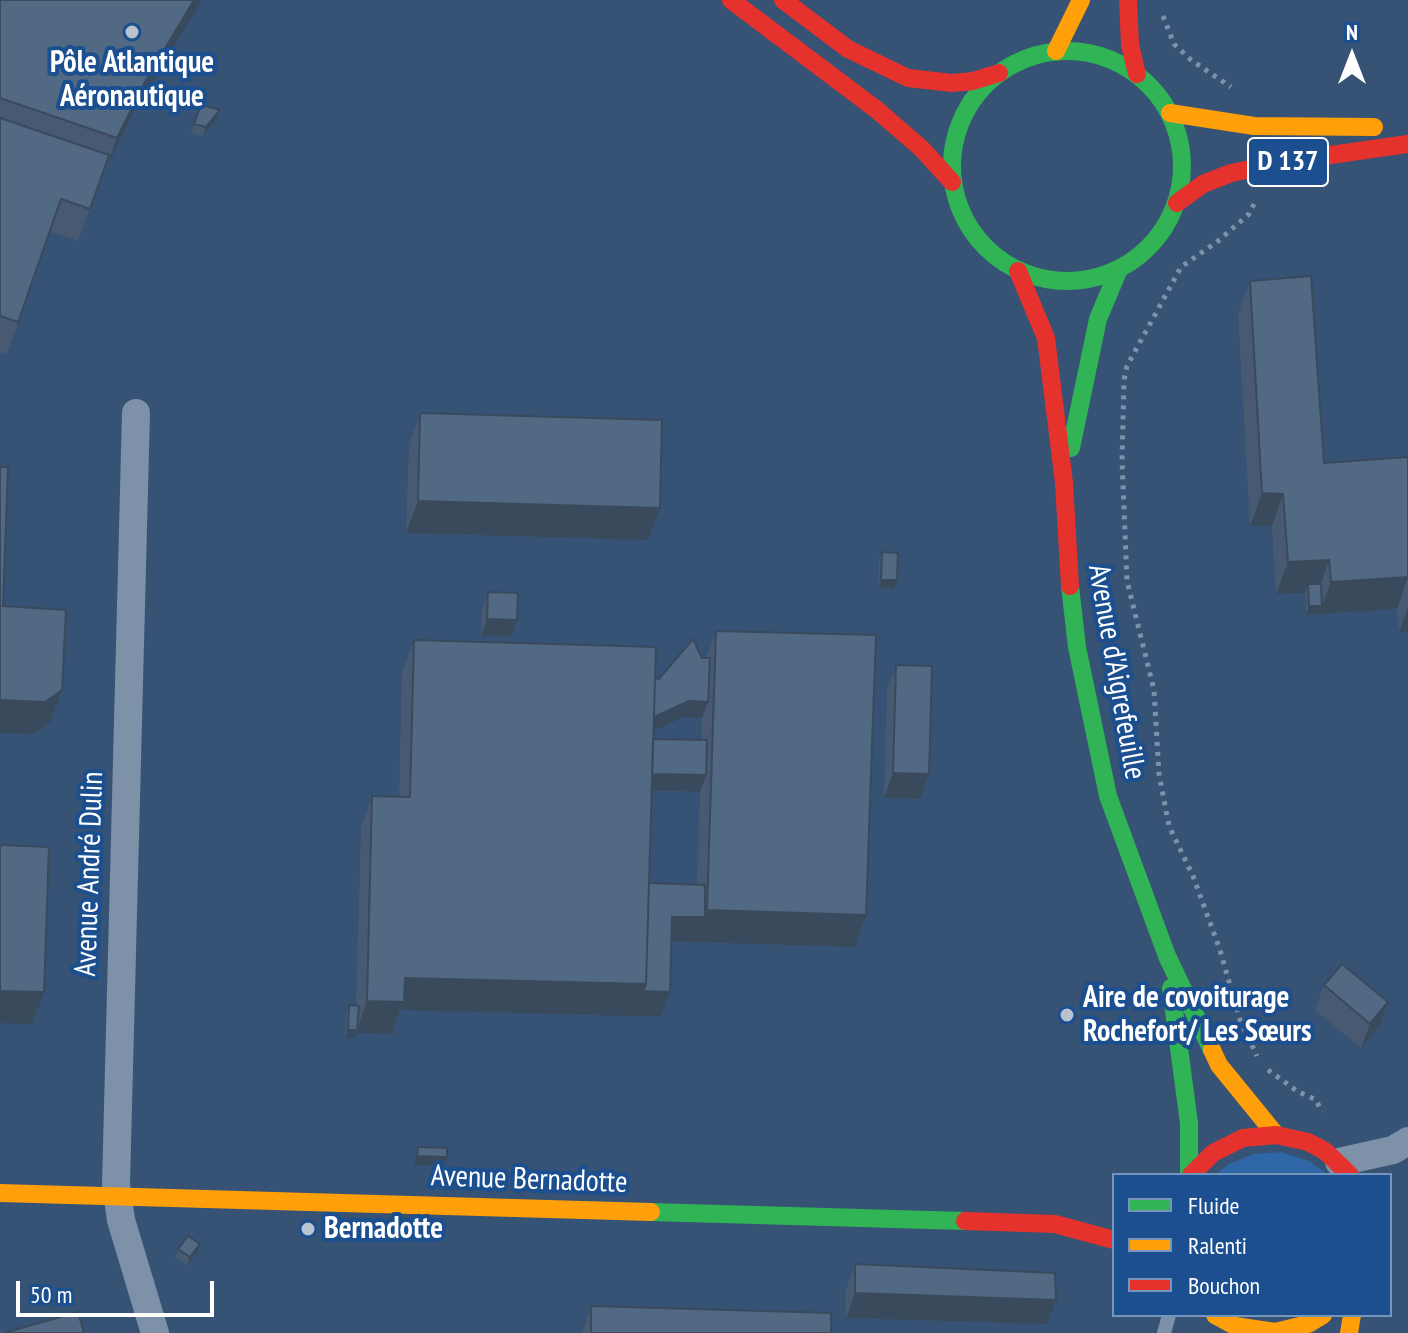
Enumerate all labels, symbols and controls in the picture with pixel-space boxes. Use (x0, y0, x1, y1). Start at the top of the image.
north arrow (1312, 16, 1392, 96)
text: N (1346, 18, 1358, 46)
marker: Pôle Atlantique Aéronautique (123, 23, 141, 41)
place label: Pôle Atlantique Aéronautique (50, 45, 214, 116)
road number: D 137 (1248, 138, 1328, 186)
street label: Avenue d'Aigrefeuille (1079, 562, 1153, 782)
street label: Avenue André Dulin (68, 771, 112, 977)
place label: Aire de covoiturage Rochefort/ Les Sœurs (1083, 980, 1311, 1050)
marker: Aire de covoiturage Rochefort/ Les Sœurs (1058, 1006, 1076, 1024)
street label: Avenue Bernadotte (430, 1159, 628, 1201)
legend (1112, 1173, 1392, 1317)
text: Fluide (1188, 1190, 1239, 1221)
place label: Bernadotte (324, 1211, 443, 1247)
marker: Bernadotte (299, 1220, 317, 1238)
text: Ralenti (1188, 1230, 1247, 1261)
scale bar (20, 1265, 218, 1315)
text: Bouchon (1188, 1270, 1260, 1301)
text: 50 m (30, 1279, 72, 1310)

